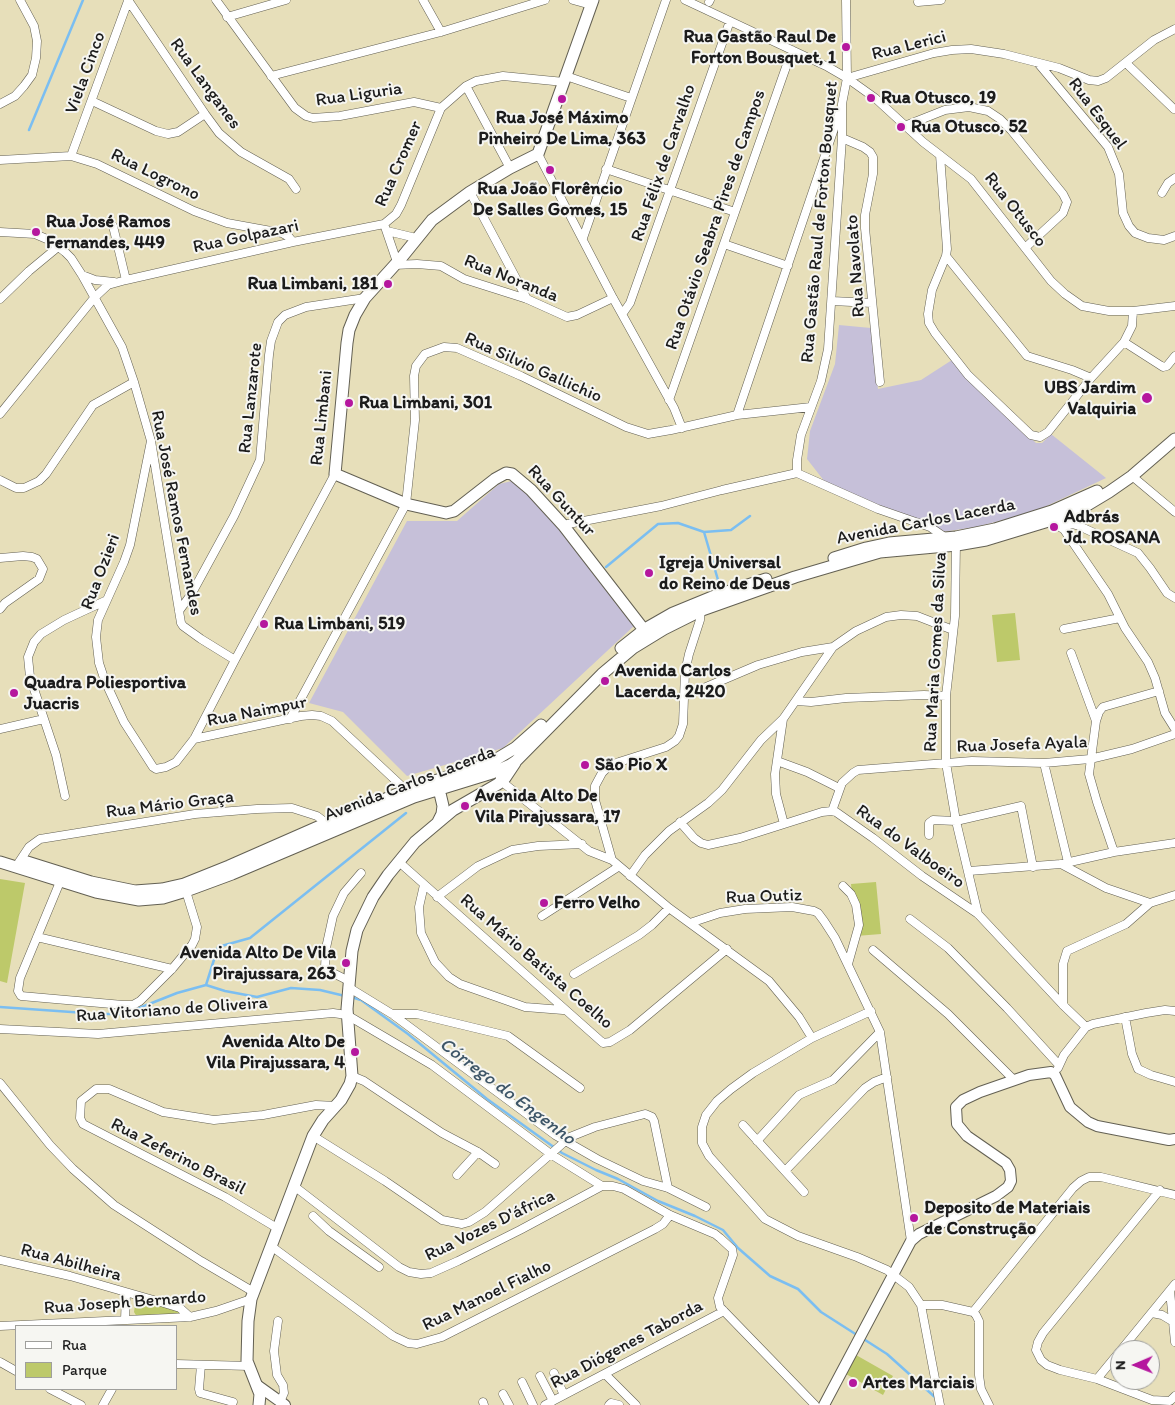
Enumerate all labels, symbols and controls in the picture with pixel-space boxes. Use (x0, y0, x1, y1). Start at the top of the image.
place label: Rua Gastão Raul De Forton Bousquet, 1 (683, 26, 836, 68)
street label: Rua Lerici (870, 26, 948, 66)
street label: Viela Cinco (61, 29, 111, 117)
street label: Rua Langanes (165, 34, 245, 134)
marker: Rua Gastão Raul De Forton Bousquet, 1 (840, 41, 852, 53)
street label: Rua Esquel (1063, 74, 1131, 154)
street label: Rua Liguria (314, 78, 404, 112)
street label: Rua Gastão Raul de Forton Bousquet (797, 80, 843, 364)
street label: Rua Félix de Carvalho (627, 82, 701, 244)
street label: Rua Otávio Seabra Pires de Campos (661, 87, 771, 353)
place label: Rua Otusco, 19 (881, 87, 996, 109)
marker: Rua Otusco, 19 (865, 92, 877, 104)
marker: Rua José Máximo Pinheiro De Lima, 363 (556, 93, 568, 105)
place label: Rua José Máximo Pinheiro De Lima, 363 (478, 107, 646, 150)
place label: Rua Otusco, 52 (911, 116, 1027, 138)
street label: Rua Cromer (370, 118, 428, 210)
marker: Rua Otusco, 52 (895, 121, 907, 133)
street label: Rua Logrono (107, 144, 203, 206)
marker: Rua João Florêncio De Salles Gomes, 15 (544, 164, 556, 176)
street label: Rua Otusco (979, 168, 1051, 252)
place label: Rua João Florêncio De Salles Gomes, 15 (473, 178, 627, 220)
place label: Rua José Ramos Fernandes, 449 (46, 211, 171, 253)
street label: Rua Navolato (842, 214, 870, 318)
street label: Rua Golpazari (191, 215, 301, 259)
marker: Rua José Ramos Fernandes, 449 (30, 226, 42, 238)
street label: Rua Noranda (461, 250, 561, 308)
place label: Rua Limbani, 181 (248, 273, 378, 295)
marker: Rua Limbani, 181 (382, 278, 394, 290)
street label: Rua Silvio Gallichio (461, 328, 605, 408)
street label: Rua Lanzarote (234, 342, 268, 454)
street label: Rua Limbani (306, 369, 338, 467)
place label: UBS Jardim Valquiria (1044, 377, 1136, 419)
marker: UBS Jardim Valquiria (1140, 391, 1154, 405)
place label: Rua Limbani, 301 (359, 392, 492, 414)
marker: Rua Limbani, 301 (343, 397, 355, 409)
street label: Rua José Ramos Fernandes (146, 409, 206, 617)
street label: Rua Guntur (522, 461, 600, 541)
street label: Avenida Carlos Lacerda (835, 494, 1017, 550)
place label: Adbrás Jd. ROSANA (1064, 506, 1160, 548)
marker: Adbrás Jd. ROSANA (1048, 521, 1060, 533)
street label: Rua Ozieri (77, 531, 125, 613)
street label: Rua Maria Gomes da Silva (920, 551, 952, 753)
place label: Igreja Universal do Reino de Deus (659, 552, 790, 594)
marker: Igreja Universal do Reino de Deus (643, 567, 655, 579)
place label: Rua Limbani, 519 (274, 613, 405, 635)
marker: Rua Limbani, 519 (258, 618, 270, 630)
place label: Avenida Carlos Lacerda, 2420 (615, 660, 731, 702)
place label: Quadra Poliesportiva Juacris (24, 672, 186, 714)
marker: Avenida Carlos Lacerda, 2420 (599, 675, 611, 687)
marker: Quadra Poliesportiva Juacris (8, 687, 20, 699)
street label: Rua Naimpur (205, 692, 309, 732)
street label: Rua Josefa Ayala (956, 732, 1088, 758)
street label: Avenida Carlos Lacerda (321, 741, 499, 827)
place label: São Pio X (595, 754, 667, 776)
marker: São Pio X (579, 759, 591, 771)
place label: Avenida Alto De Vila Pirajussara, 17 (475, 785, 620, 828)
street label: Rua Mário Graça (105, 786, 235, 824)
marker: Avenida Alto De Vila Pirajussara, 17 (459, 800, 471, 812)
street label: Rua do Valboeiro (851, 800, 969, 894)
street label: Rua Outiz (725, 885, 803, 909)
street label: Rua Mário Batista Coelho (455, 890, 617, 1034)
place label: Ferro Velho (554, 892, 640, 914)
marker: Ferro Velho (538, 897, 550, 909)
place label: Avenida Alto De Vila Pirajussara, 263 (180, 942, 336, 984)
marker: Avenida Alto De Vila Pirajussara, 263 (340, 957, 352, 969)
street label: Rua Vitoriano de Oliveira (75, 993, 269, 1027)
place label: Avenida Alto De Vila Pirajussara, 4 (206, 1031, 345, 1074)
water label: Córrego do Engenho (435, 1033, 579, 1151)
marker: Avenida Alto De Vila Pirajussara, 4 (349, 1046, 361, 1058)
street label: Rua Zeferino Brasil (107, 1114, 249, 1200)
street label: Rua Vozes D'áfrica (422, 1185, 558, 1267)
place label: Deposito de Materiais de Construção (924, 1197, 1090, 1240)
marker: Deposito de Materiais de Construção (908, 1212, 920, 1224)
street label: Rua Abilheira (18, 1239, 124, 1287)
street label: Rua Manoel Fialho (419, 1255, 555, 1337)
street label: Rua Joseph Bernardo (43, 1287, 207, 1319)
street label: Rua Diógenes Taborda (547, 1296, 707, 1394)
legend (15, 1325, 178, 1390)
text: Rua (62, 1336, 87, 1354)
north arrow (1110, 1340, 1160, 1390)
text: N (1112, 1360, 1129, 1370)
text: Parque (62, 1361, 107, 1379)
place label: Artes Marciais (863, 1372, 975, 1394)
marker: Artes Marciais (847, 1377, 859, 1389)

